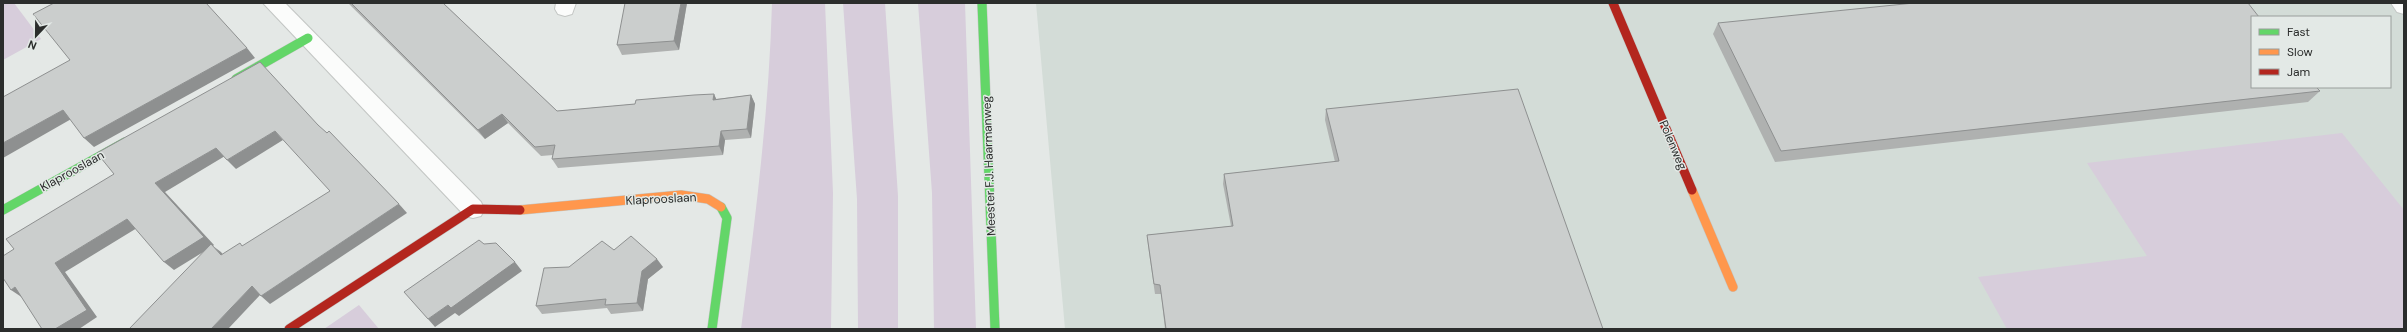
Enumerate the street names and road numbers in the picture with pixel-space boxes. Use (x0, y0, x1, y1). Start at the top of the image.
street label: Meester F.J. Haarmanweg (979, 95, 999, 236)
street label: Polenweg (1655, 118, 1691, 173)
street label: Klaprooslaan (37, 147, 107, 195)
street label: Klaprooslaan (625, 189, 697, 209)

